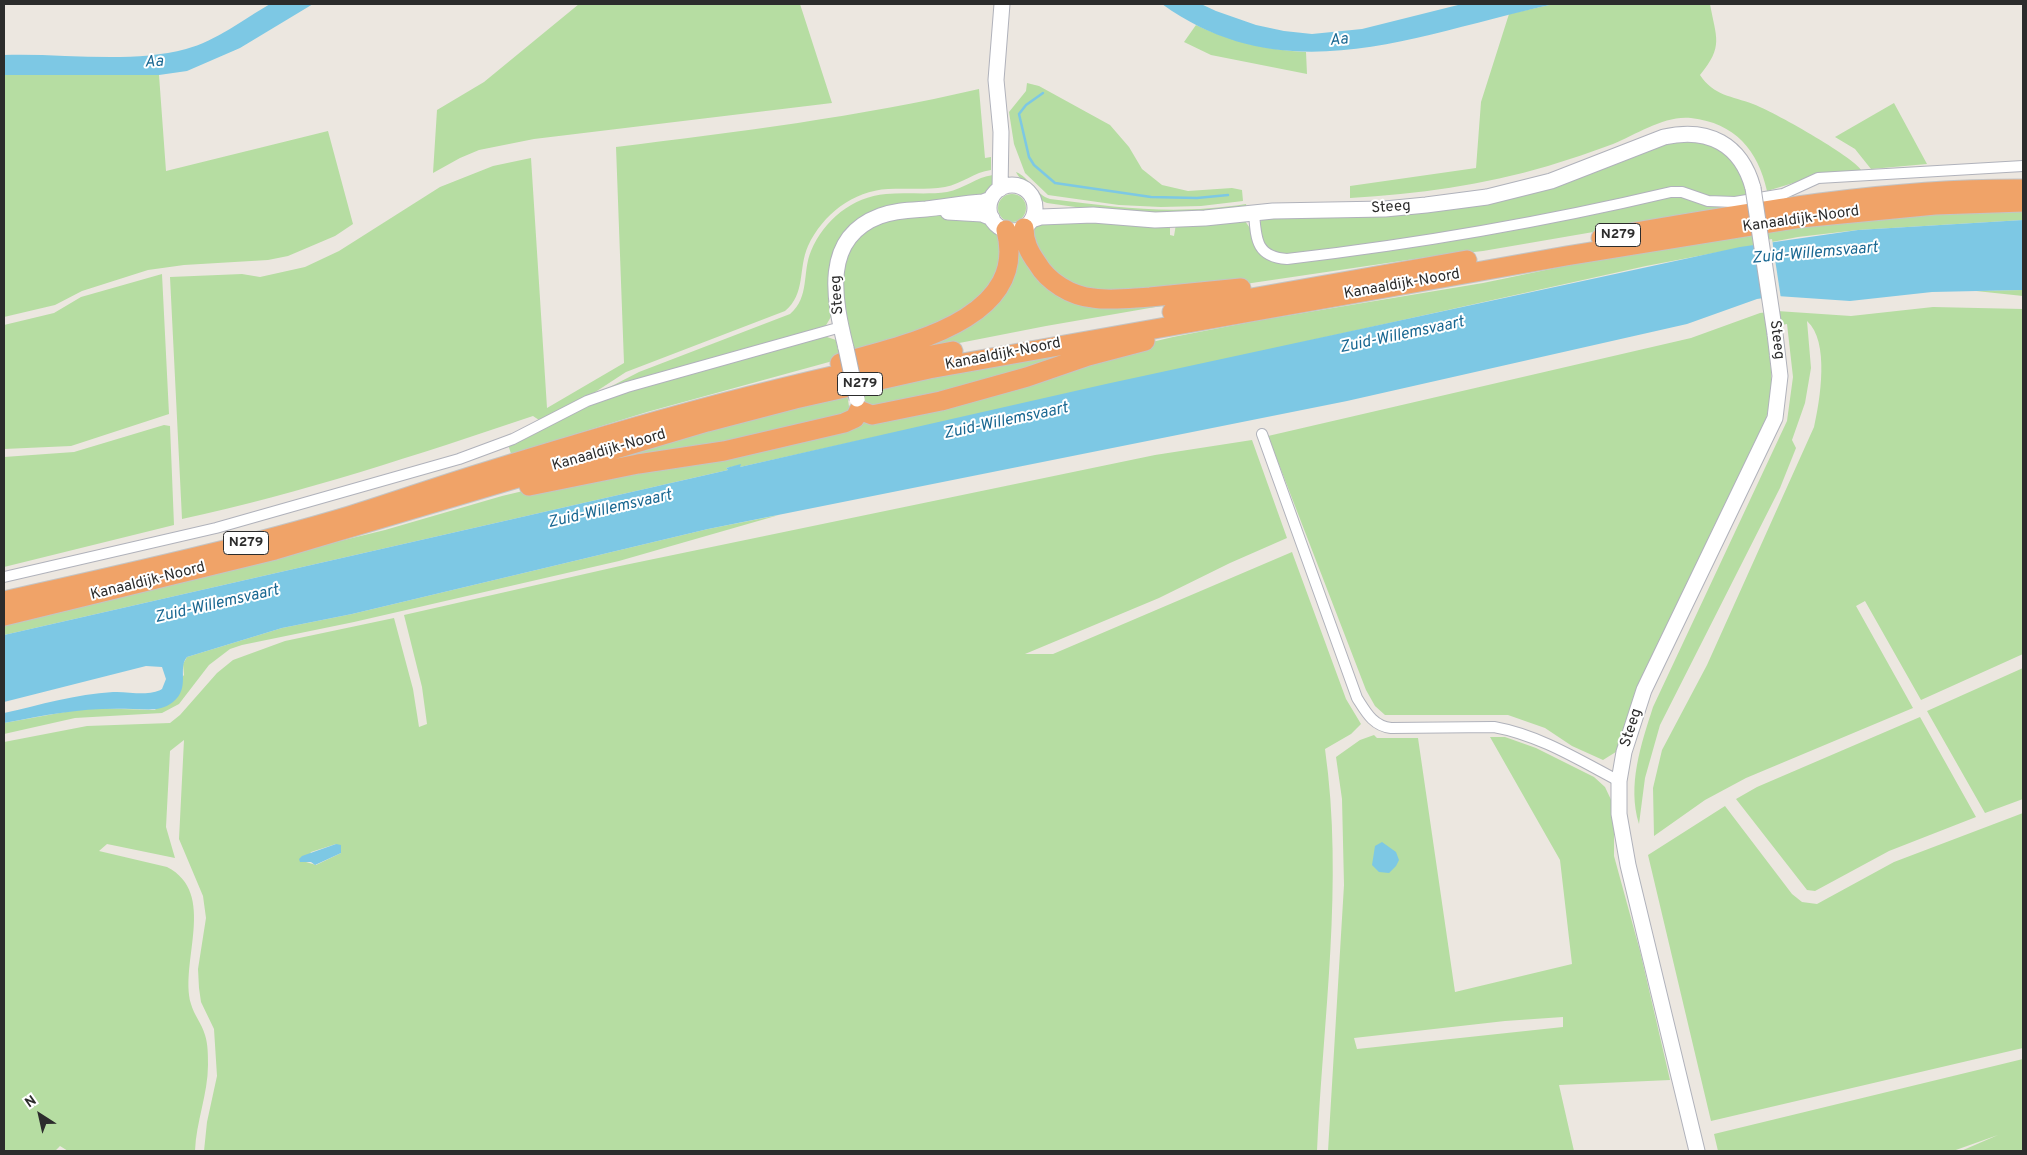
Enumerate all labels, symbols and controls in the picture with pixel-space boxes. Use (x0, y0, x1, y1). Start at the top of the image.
water label: Aa (1329, 30, 1349, 52)
water label: Aa (144, 53, 164, 73)
street label: Steeg (1371, 198, 1411, 218)
street label: Kanaaldijk-Noord (1742, 203, 1860, 237)
road number: N279 (1596, 224, 1640, 246)
water label: Zuid-Willemsvaart (1751, 239, 1879, 269)
street label: Kanaaldijk-Noord (1343, 266, 1461, 304)
street label: Steeg (828, 275, 848, 315)
water label: Zuid-Willemsvaart (1338, 313, 1466, 359)
street label: Steeg (1765, 319, 1787, 361)
street label: Kanaaldijk-Noord (944, 335, 1062, 375)
road number: N279 (838, 372, 882, 396)
water label: Zuid-Willemsvaart (942, 399, 1070, 445)
street label: Kanaaldijk-Noord (550, 426, 668, 476)
water label: Zuid-Willemsvaart (546, 486, 674, 534)
road number: N279 (224, 532, 268, 554)
street label: Kanaaldijk-Noord (89, 559, 207, 605)
water label: Zuid-Willemsvaart (153, 581, 281, 629)
street label: Steeg (1617, 706, 1647, 750)
north arrow (15, 1090, 65, 1140)
text: N (22, 1092, 40, 1112)

